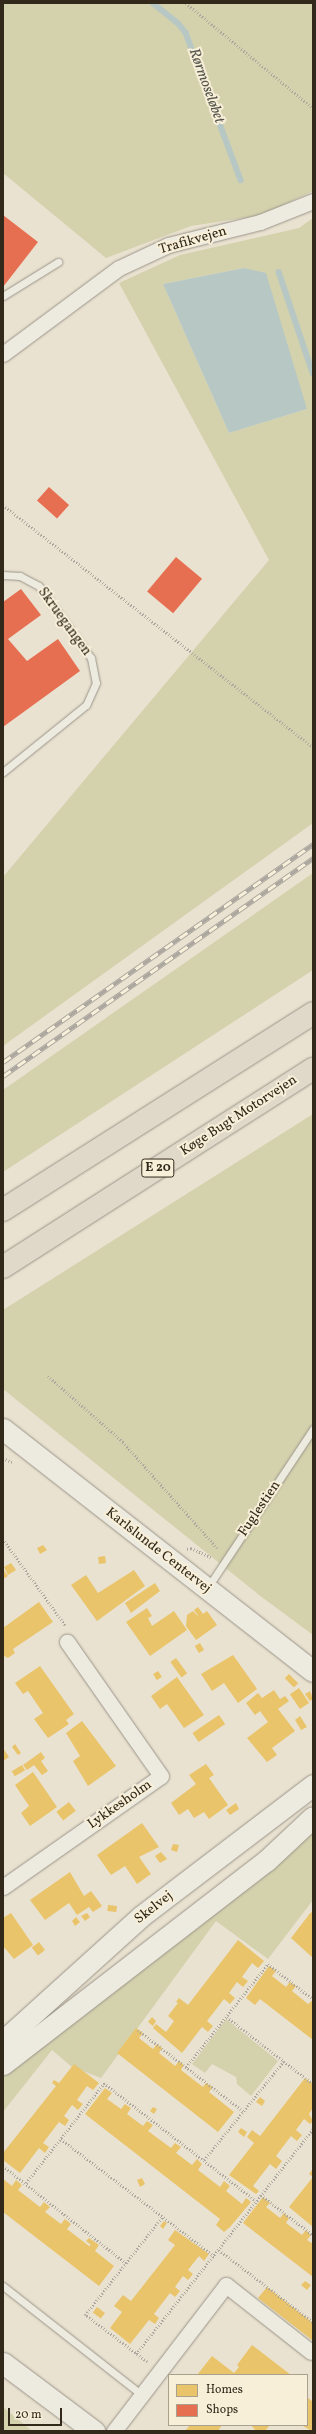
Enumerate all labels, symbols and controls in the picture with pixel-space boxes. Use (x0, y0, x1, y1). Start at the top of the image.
water label: Rørmoseløbet (184, 46, 228, 126)
street label: Trafikvejen (157, 223, 229, 259)
street label: Skruegangen (34, 585, 94, 659)
street label: Køge Bugt Motorvejen (178, 1072, 300, 1160)
road number: E 20 (141, 1157, 175, 1179)
street label: Fuglestien (235, 1478, 285, 1540)
street label: Karlslunde Centervej (102, 1505, 214, 1597)
street label: Lykkesholm (85, 1777, 155, 1833)
street label: Skelvej (132, 1888, 176, 1928)
legend (168, 2374, 308, 2426)
text: Homes (206, 2382, 243, 2398)
scale bar (10, 2400, 64, 2426)
text: Shops (206, 2402, 238, 2418)
text: 20 m (15, 2407, 42, 2423)

